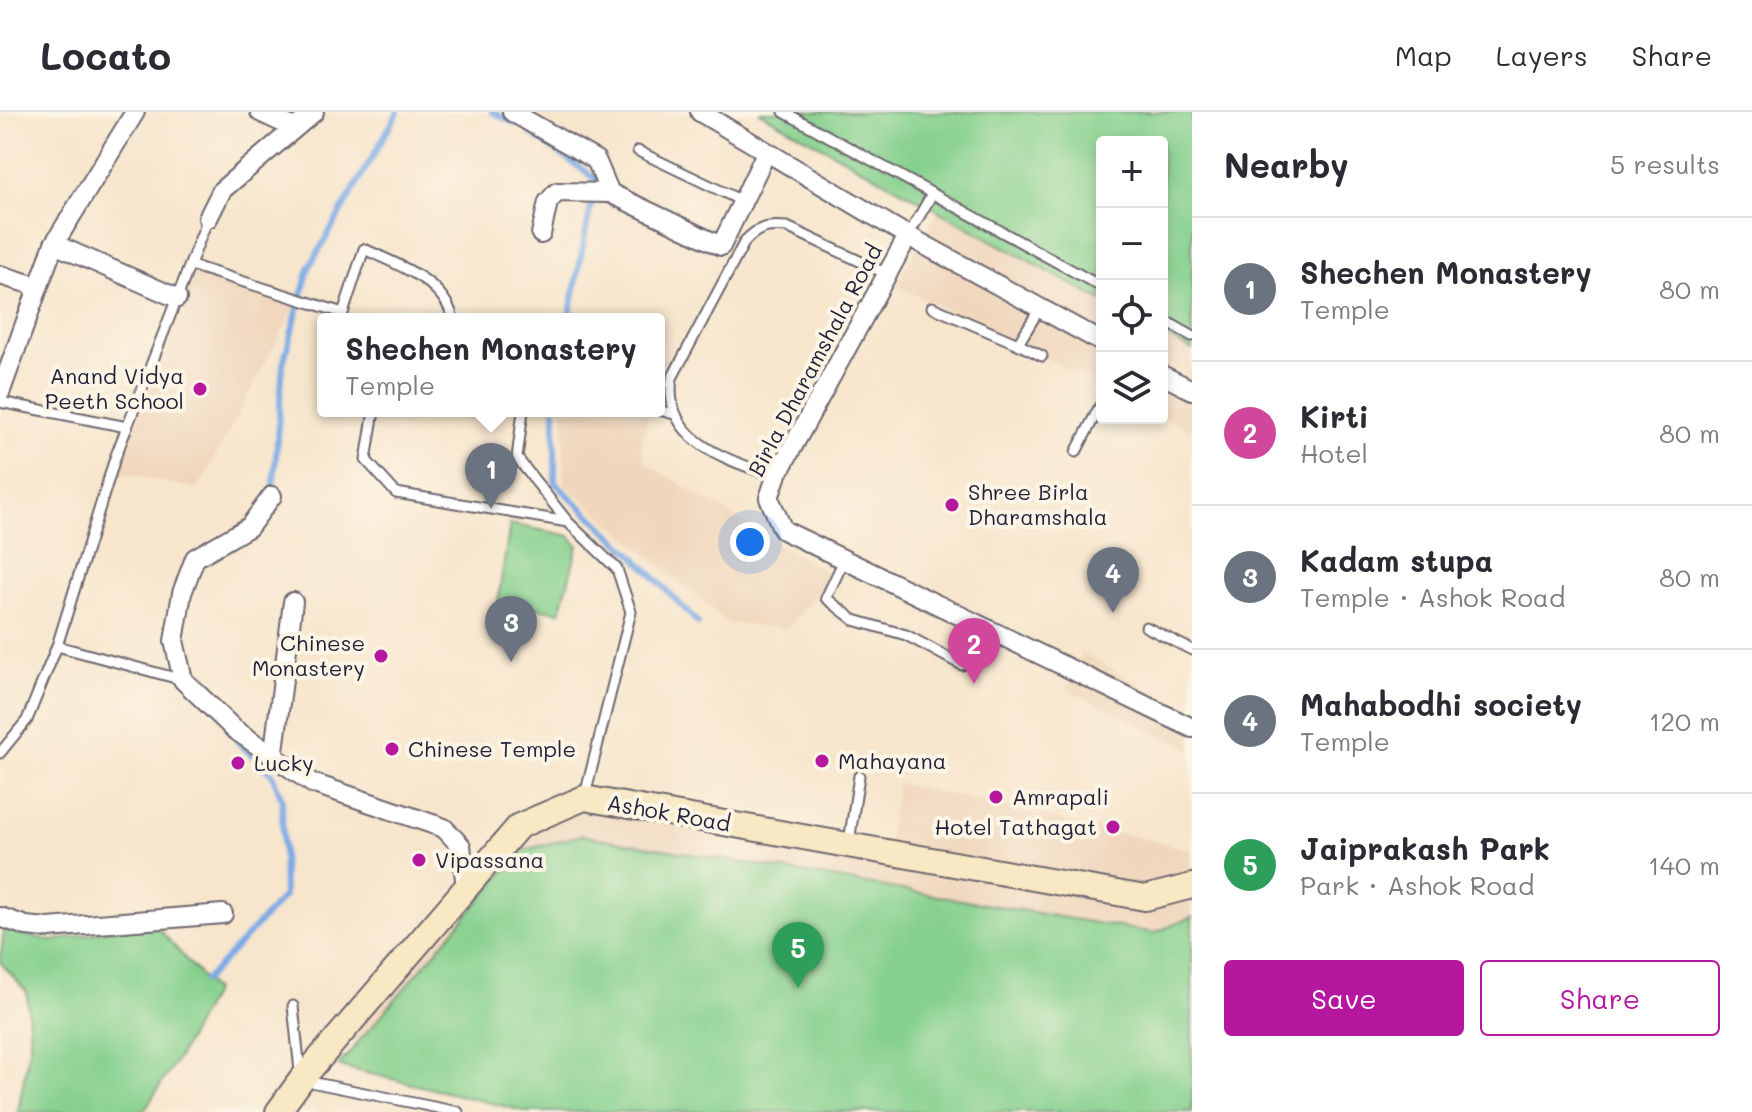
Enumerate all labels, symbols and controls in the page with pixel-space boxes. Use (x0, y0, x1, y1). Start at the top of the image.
text: Locato (40, 30, 171, 80)
text: Map (1395, 37, 1452, 73)
text: Layers (1496, 37, 1588, 73)
text: Share (1632, 37, 1712, 73)
map controls (1096, 136, 1168, 424)
button: + (1096, 136, 1168, 208)
text: Nearby (1224, 142, 1349, 187)
text: 5 results (1610, 147, 1720, 181)
button: − (1096, 208, 1168, 280)
street label: Birla Dharamshala Road (741, 239, 888, 481)
text: Shechen Monastery (1300, 252, 1592, 292)
text: 1 (1244, 272, 1256, 306)
text: 80 m (1659, 272, 1720, 306)
button: locate (1096, 280, 1168, 352)
text: Temple (1300, 292, 1390, 326)
popup (317, 313, 665, 417)
text: Shechen Monastery (345, 328, 637, 368)
button: layers (1096, 352, 1168, 424)
place label: Anand Vidya Peeth School (45, 361, 184, 415)
text: Temple (345, 368, 435, 402)
marker: Anand Vidya Peeth School (191, 380, 209, 398)
text: Kirti (1300, 396, 1369, 436)
text: 2 (1243, 416, 1257, 450)
text: 80 m (1659, 416, 1720, 450)
text: Hotel (1300, 436, 1368, 470)
pin: 1 (465, 443, 517, 509)
place label: Shree Birla Dharamshala (968, 477, 1108, 531)
marker: Shree Birla Dharamshala (943, 496, 961, 514)
your location (730, 522, 770, 562)
text: Kadam stupa (1300, 540, 1493, 580)
pin: 4 (1087, 547, 1139, 613)
text: 3 (1242, 560, 1258, 594)
text: 80 m (1659, 560, 1720, 594)
text: Temple · Ashok Road (1300, 580, 1566, 614)
pin: 3 (485, 596, 537, 662)
pin: 2 (948, 618, 1000, 684)
place label: Chinese Monastery (252, 628, 365, 682)
marker: Chinese Monastery (372, 647, 390, 665)
text: Mahabodhi society (1300, 684, 1582, 724)
text: 4 (1242, 704, 1258, 738)
text: 120 m (1649, 704, 1720, 738)
text: Temple (1300, 724, 1390, 758)
place label: Chinese Temple (408, 734, 576, 763)
marker: Chinese Temple (383, 740, 401, 758)
place label: Mahayana (838, 746, 946, 775)
place label: Lucky (254, 748, 314, 777)
marker: Mahayana (813, 752, 831, 770)
marker: Lucky (229, 754, 247, 772)
place label: Amrapali (1012, 782, 1109, 811)
street label: Ashok Road (605, 787, 733, 838)
marker: Amrapali (987, 788, 1005, 806)
place label: Hotel Tathagat (935, 812, 1097, 841)
marker: Hotel Tathagat (1104, 818, 1122, 836)
text: Jaiprakash Park (1300, 828, 1550, 868)
place label: Vipassana (435, 845, 544, 874)
text: 5 (1242, 848, 1258, 882)
text: 140 m (1648, 848, 1720, 882)
marker: Vipassana (410, 851, 428, 869)
text: Park · Ashok Road (1300, 868, 1535, 902)
pin: 5 (772, 922, 824, 988)
button: Save (1224, 960, 1464, 1036)
button: Share (1480, 960, 1720, 1036)

